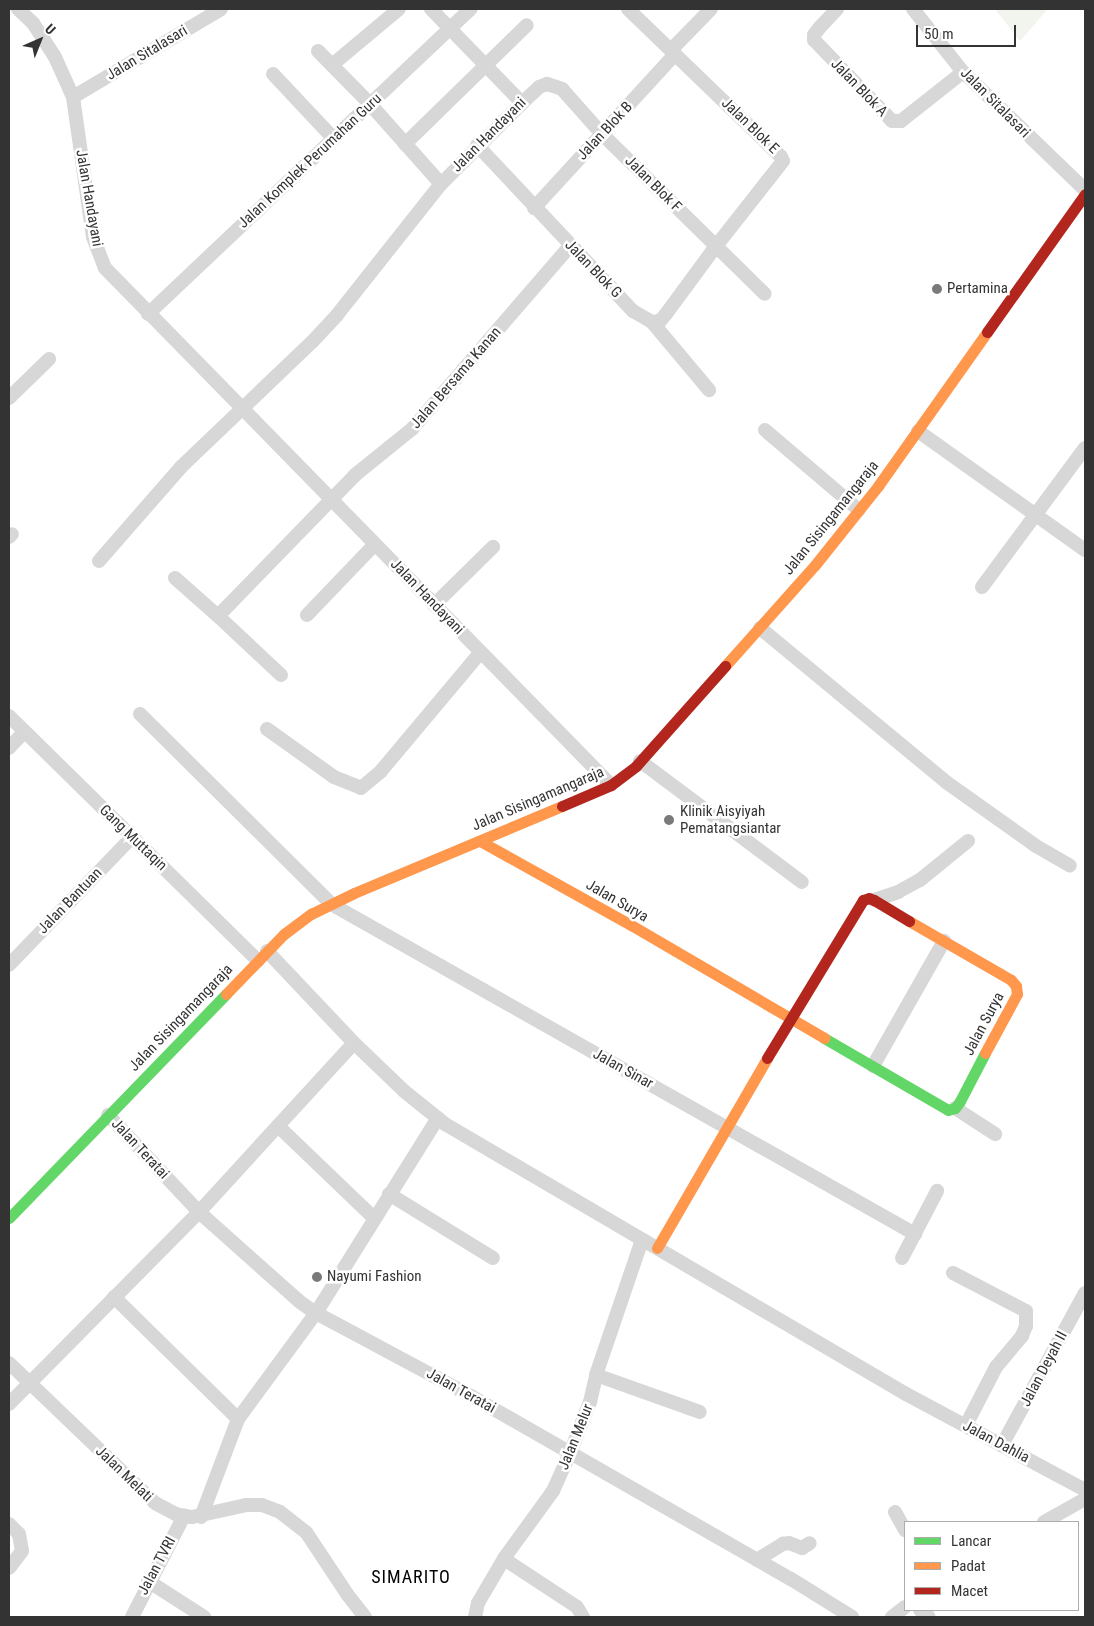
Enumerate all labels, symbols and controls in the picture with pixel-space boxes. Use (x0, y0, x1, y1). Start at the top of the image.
north arrow (15, 15, 65, 65)
scale bar (919, 15, 1019, 47)
text: U (42, 21, 59, 38)
street label: Jalan Sitalasari (103, 22, 191, 84)
text: 50 m (924, 25, 954, 43)
street label: Jalan Blok A (827, 55, 891, 121)
street label: Jalan Sitalasari (956, 64, 1034, 142)
street label: Jalan Komplek Perumahan Guru (235, 90, 385, 232)
street label: Jalan Handayani (448, 94, 530, 176)
street label: Jalan Blok E (718, 94, 782, 158)
street label: Jalan Blok B (573, 98, 637, 164)
street label: Jalan Handayani (72, 148, 106, 248)
street label: Jalan Blok F (621, 152, 685, 216)
street label: Jalan Blok G (561, 236, 625, 302)
place label: Pertamina (947, 280, 1008, 298)
marker: Pertamina (931, 283, 943, 295)
street label: Jalan Bersama Kanan (407, 324, 505, 432)
street label: Jalan Sisingamangaraja (779, 457, 883, 579)
street label: Jalan Handayani (386, 555, 468, 639)
street label: Jalan Sisingamangaraja (469, 763, 607, 835)
street label: Gang Muttaqin (95, 801, 171, 875)
place label: Klinik Aisyiyah Pematangsiantar (680, 802, 781, 837)
marker: Klinik Aisyiyah Pematangsiantar (662, 813, 676, 827)
street label: Jalan Bantuan (34, 864, 106, 938)
street label: Jalan Surya (583, 876, 651, 926)
street label: Jalan Sisingamangaraja (125, 961, 237, 1075)
street label: Jalan Surya (960, 989, 1008, 1059)
street label: Jalan Sinar (590, 1045, 656, 1093)
street label: Jalan Teratai (107, 1115, 173, 1183)
place label: Nayumi Fashion (327, 1268, 422, 1286)
marker: Nayumi Fashion (311, 1271, 323, 1283)
street label: Jalan Deyah II (1017, 1328, 1071, 1410)
street label: Jalan Teratai (423, 1365, 499, 1417)
street label: Jalan Melur (555, 1401, 597, 1473)
street label: Jalan Dahlia (960, 1417, 1032, 1467)
street label: Jalan Melati (92, 1442, 156, 1506)
legend (904, 1521, 1079, 1611)
text: Lancar (951, 1532, 991, 1550)
street label: Jalan TVRI (134, 1534, 180, 1598)
text: Padat (951, 1557, 985, 1575)
district label: SIMARITO (370, 1566, 452, 1588)
text: Macet (951, 1582, 988, 1600)

